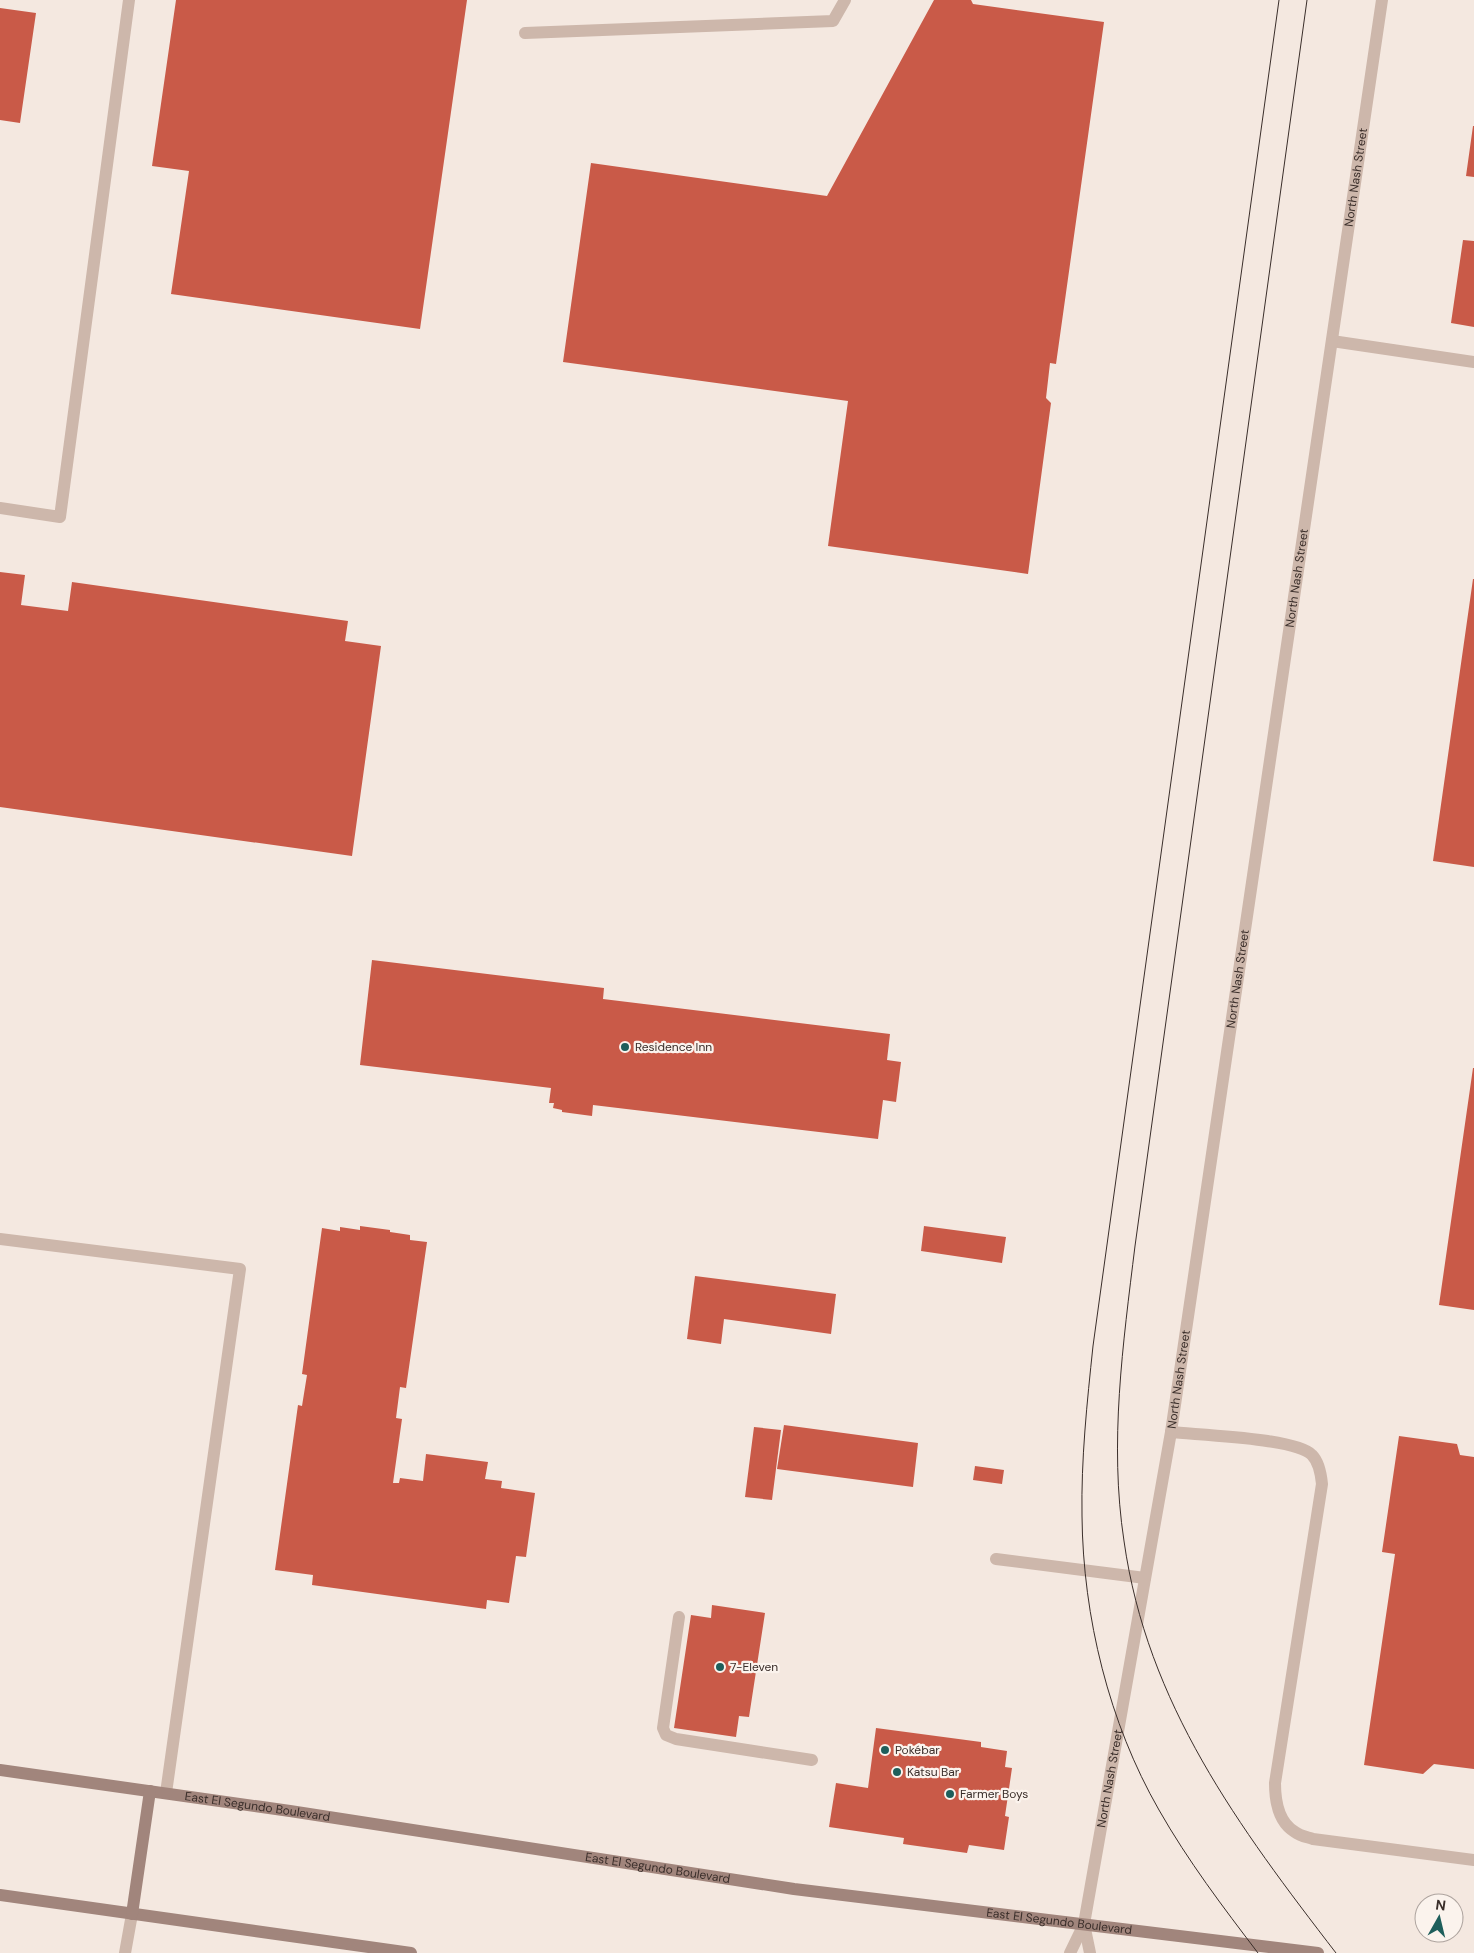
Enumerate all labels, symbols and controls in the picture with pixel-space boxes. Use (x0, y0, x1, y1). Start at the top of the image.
street label: North Nash Street (1341, 127, 1371, 228)
street label: North Nash Street (1282, 527, 1312, 629)
street label: North Nash Street (1223, 928, 1253, 1029)
place label: Residence Inn (635, 1039, 712, 1055)
marker: Residence Inn (619, 1041, 631, 1053)
street label: North Nash Street (1164, 1329, 1194, 1430)
place label: 7-Eleven (730, 1659, 778, 1675)
marker: 7-Eleven (714, 1661, 726, 1673)
street label: North Nash Street (1093, 1728, 1126, 1829)
place label: Pokébar (895, 1742, 940, 1758)
marker: Pokébar (879, 1744, 891, 1756)
place label: Katsu Bar (907, 1764, 960, 1780)
marker: Katsu Bar (891, 1766, 903, 1778)
place label: Farmer Boys (960, 1786, 1028, 1802)
street label: East El Segundo Boulevard (184, 1788, 331, 1825)
marker: Farmer Boys (944, 1788, 956, 1800)
street label: East El Segundo Boulevard (584, 1849, 731, 1887)
north arrow (1414, 1893, 1464, 1943)
text: N (1434, 1896, 1447, 1915)
street label: East El Segundo Boulevard (985, 1905, 1133, 1938)

